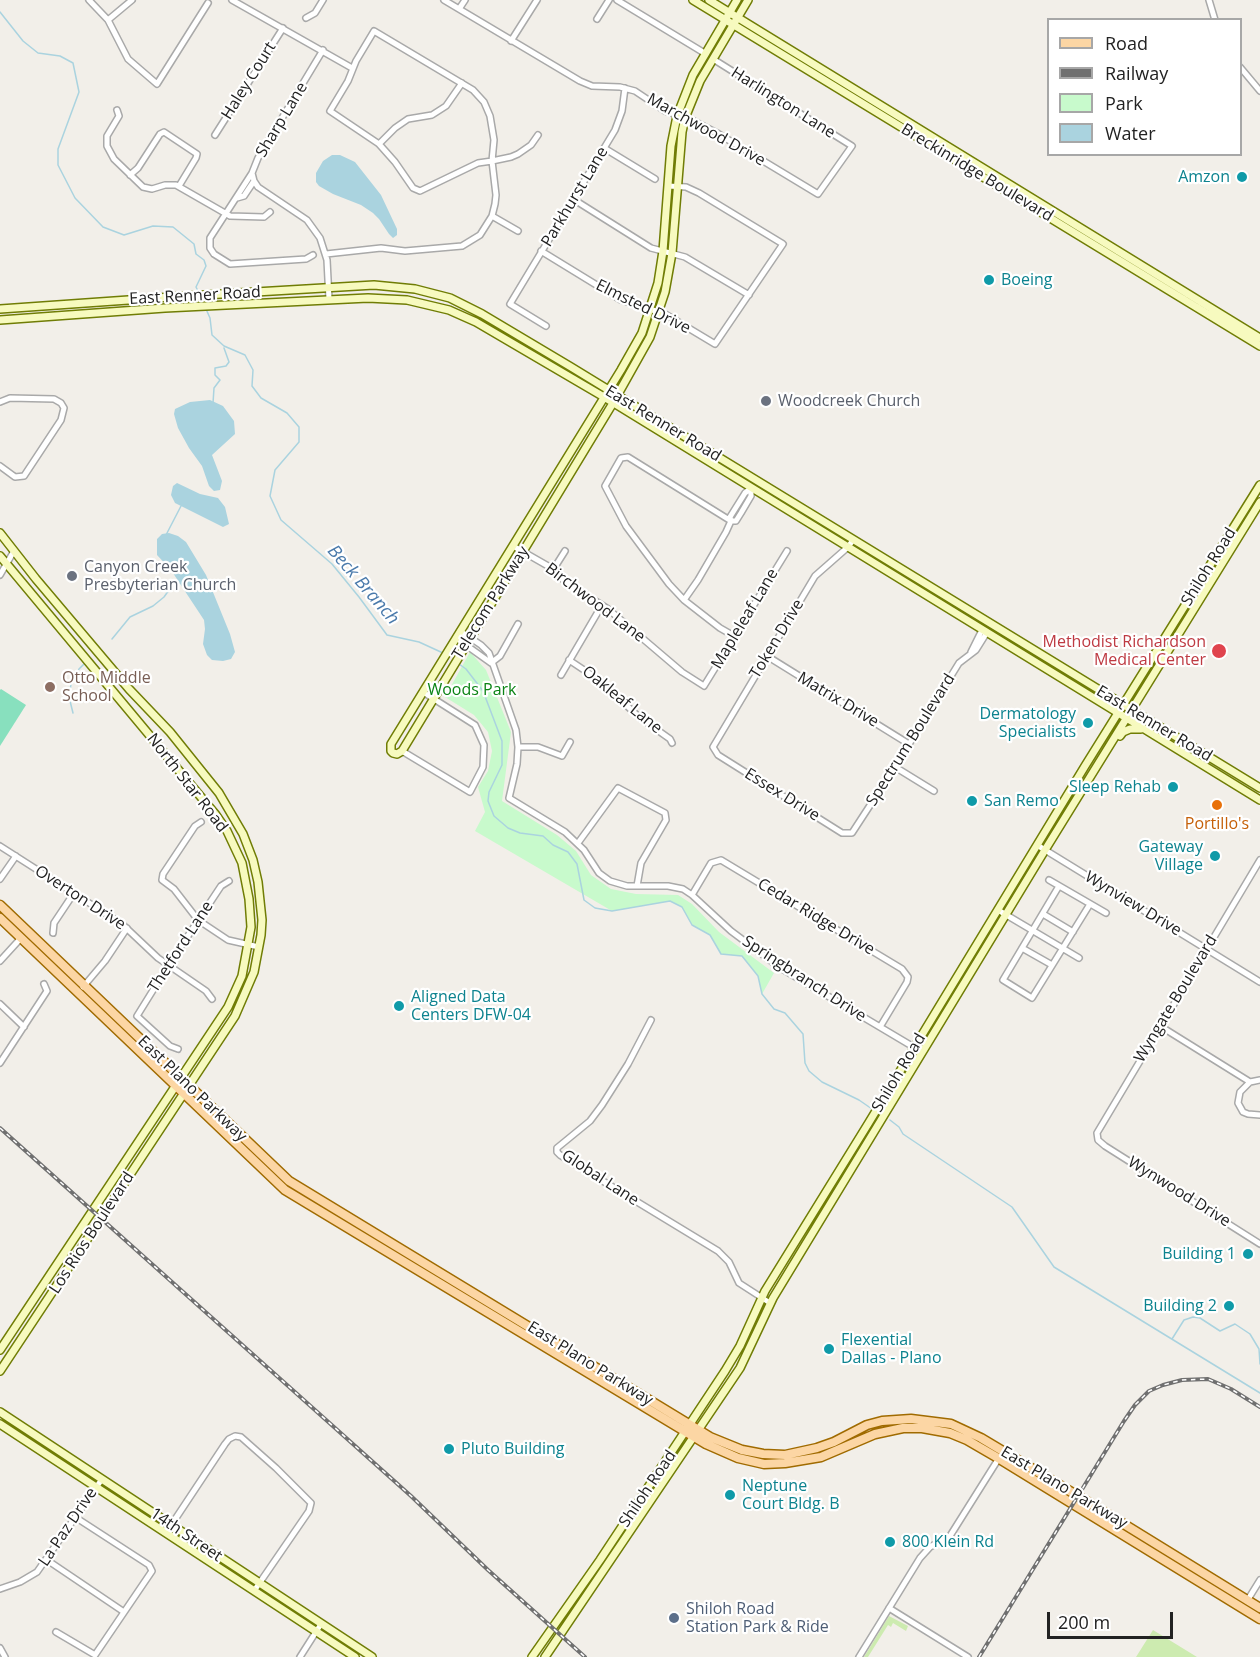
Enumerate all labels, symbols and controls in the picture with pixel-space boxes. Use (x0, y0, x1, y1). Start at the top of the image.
legend (1047, 18, 1242, 156)
text: Road (1105, 31, 1148, 55)
street label: Haley Court (218, 39, 280, 123)
text: Railway (1105, 61, 1168, 85)
street label: Harlington Lane (727, 63, 839, 143)
street label: Sharp Lane (252, 79, 312, 161)
street label: Marchwood Drive (644, 90, 768, 170)
text: Park (1105, 91, 1143, 115)
street label: Breckinridge Boulevard (897, 120, 1057, 226)
text: Water (1105, 121, 1156, 145)
street label: Parkhurst Lane (538, 144, 612, 250)
place label: Amzon (1178, 167, 1230, 187)
marker: Amzon (1235, 170, 1249, 184)
place label: Boeing (1001, 270, 1052, 290)
marker: Boeing (982, 273, 996, 287)
street label: Elmsted Drive (592, 276, 694, 338)
street label: East Renner Road (129, 283, 261, 309)
street label: East Renner Road (602, 382, 724, 466)
place label: Woodcreek Church (778, 391, 920, 411)
marker: Woodcreek Church (759, 394, 773, 408)
street label: Shiloh Road (1177, 524, 1241, 610)
water label: Beck Branch (323, 541, 403, 629)
street label: Telecom Parkway (448, 543, 534, 663)
place label: Canyon Creek Presbyterian Church (84, 557, 236, 595)
street label: Birchwood Lane (541, 559, 649, 647)
street label: Mapleleaf Lane (708, 565, 782, 673)
marker: Canyon Creek Presbyterian Church (65, 569, 79, 583)
street label: Token Drive (746, 596, 808, 682)
place label: Methodist Richardson Medical Center (1042, 632, 1206, 670)
marker: Methodist Richardson Medical Center (1210, 642, 1228, 660)
street label: Oakleaf Lane (578, 662, 666, 738)
place label: Otto Middle School (62, 668, 151, 706)
street label: Matrix Drive (794, 668, 882, 732)
street label: Spectrum Boulevard (863, 670, 959, 810)
marker: Otto Middle School (43, 680, 57, 694)
park label: Woods Park (427, 680, 517, 700)
street label: East Renner Road (1093, 682, 1215, 766)
place label: Dermatology Specialists (979, 704, 1076, 742)
marker: Dermatology Specialists (1081, 716, 1095, 730)
street label: North Star Road (142, 730, 232, 836)
street label: Essex Drive (741, 764, 823, 826)
place label: Sleep Rehab (1069, 777, 1161, 797)
marker: Sleep Rehab (1166, 780, 1180, 794)
place label: San Remo (984, 791, 1059, 811)
marker: San Remo (965, 794, 979, 808)
marker: Portillo's (1210, 798, 1224, 812)
place label: Portillo's (1185, 814, 1249, 834)
place label: Gateway Village (1138, 837, 1203, 875)
marker: Gateway Village (1208, 849, 1222, 863)
street label: Overton Drive (31, 862, 129, 934)
street label: Wynview Drive (1081, 868, 1185, 940)
street label: Cedar Ridge Drive (754, 874, 878, 960)
street label: Thetford Lane (144, 898, 218, 996)
street label: Springbranch Drive (739, 932, 869, 1026)
street label: Wyngate Boulevard (1130, 932, 1222, 1066)
place label: Aligned Data Centers DFW-04 (411, 987, 531, 1025)
marker: Aligned Data Centers DFW-04 (392, 999, 406, 1013)
street label: Shiloh Road (868, 1030, 930, 1116)
street label: East Plano Parkway (133, 1032, 251, 1146)
street label: Global Lane (558, 1146, 642, 1210)
street label: Wynwood Drive (1124, 1153, 1234, 1231)
street label: Los Rios Boulevard (46, 1169, 138, 1297)
place label: Building 1 (1162, 1244, 1236, 1264)
marker: Building 1 (1241, 1247, 1255, 1261)
place label: Building 2 (1143, 1296, 1217, 1316)
marker: Building 2 (1222, 1299, 1236, 1313)
street label: East Plano Parkway (524, 1318, 656, 1410)
place label: Flexential Dallas - Plano (841, 1330, 942, 1368)
marker: Flexential Dallas - Plano (822, 1342, 836, 1356)
place label: Pluto Building (461, 1439, 565, 1459)
marker: Pluto Building (442, 1442, 456, 1456)
street label: East Plano Parkway (997, 1443, 1131, 1533)
street label: Shiloh Road (615, 1447, 681, 1531)
place label: Neptune Court Bldg. B (742, 1476, 839, 1514)
street label: La Paz Drive (35, 1484, 101, 1570)
marker: Neptune Court Bldg. B (723, 1488, 737, 1502)
street label: 14th Street (146, 1504, 226, 1566)
place label: 800 Klein Rd (902, 1532, 994, 1552)
marker: 800 Klein Rd (883, 1535, 897, 1549)
place label: Shiloh Road Station Park & Ride (686, 1599, 829, 1637)
scale bar (1050, 1600, 1176, 1638)
text: 200 m (1058, 1610, 1110, 1634)
marker: Shiloh Road Station Park & Ride (667, 1611, 681, 1625)

